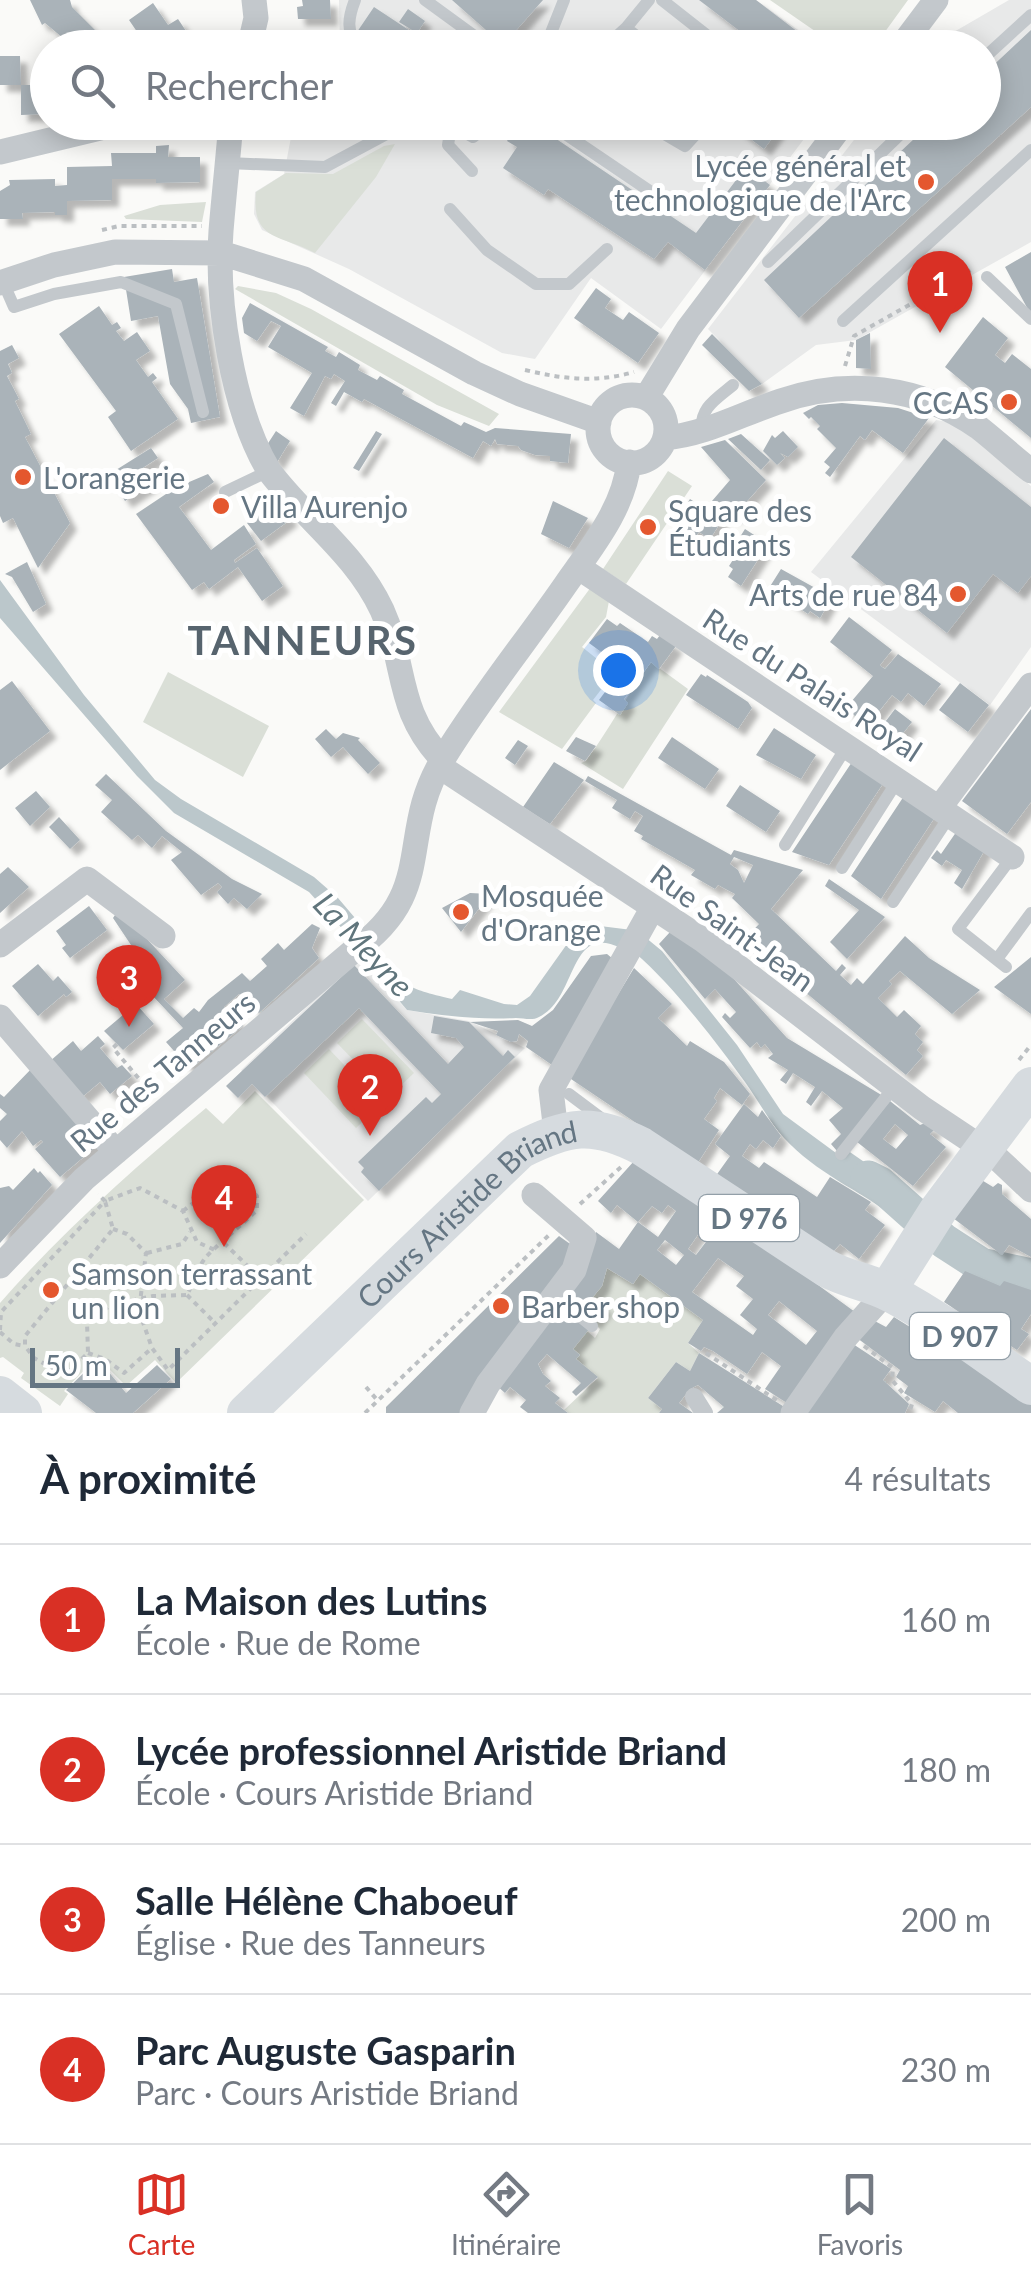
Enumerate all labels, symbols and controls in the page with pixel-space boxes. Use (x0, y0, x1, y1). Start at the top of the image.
search box (30, 30, 1001, 140)
icon: search (65, 58, 120, 113)
text: Rechercher (145, 62, 333, 108)
place label: Lycée général et technologique de l'Arc (614, 147, 906, 217)
marker: Lycée général et technologique de l'Arc (915, 171, 937, 193)
pin: 1 (908, 250, 972, 333)
place label: CCAS (913, 384, 989, 420)
marker: CCAS (998, 391, 1020, 413)
place label: L'orangerie (43, 459, 185, 495)
marker: L'orangerie (12, 466, 34, 488)
place label: Villa Aurenjo (241, 488, 408, 524)
place label: Square des Étudiants (668, 492, 812, 562)
marker: Villa Aurenjo (210, 495, 232, 517)
marker: Square des Étudiants (637, 516, 659, 538)
place label: Arts de rue 84 (749, 576, 938, 612)
marker: Arts de rue 84 (947, 583, 969, 605)
street label: Rue du Palais Royal (697, 600, 929, 768)
district label: TANNEURS (188, 616, 418, 664)
your location (593, 645, 644, 696)
street label: Rue Saint-Jean (644, 856, 822, 998)
place label: Mosquée d'Orange (481, 877, 604, 947)
water label: La Meyne (306, 884, 422, 1004)
marker: Mosquée d'Orange (450, 901, 472, 923)
pin: 3 (96, 944, 162, 1027)
street label: Rue des Tanneurs (62, 983, 262, 1159)
pin: 2 (338, 1054, 402, 1136)
street label: Cours Aristide Briand (349, 1112, 580, 1315)
pin: 4 (192, 1164, 256, 1247)
road number: D 976 (699, 1195, 799, 1241)
place label: Samson terrassant un lion (71, 1255, 313, 1325)
marker: Samson terrassant un lion (40, 1279, 62, 1301)
place label: Barber shop (521, 1288, 680, 1324)
marker: Barber shop (490, 1295, 512, 1317)
road number: D 907 (910, 1313, 1010, 1359)
scale bar (30, 1343, 180, 1388)
text: 50 m (45, 1348, 108, 1382)
text: À proximité (40, 1453, 256, 1503)
text: 4 résultats (845, 1459, 991, 1498)
text: La Maison des Lutins (135, 1577, 488, 1623)
text: 1 (63, 1600, 82, 1639)
text: 160 m (901, 1600, 991, 1639)
text: École · Rue de Rome (135, 1623, 421, 1662)
text: Lycée professionnel Aristide Briand (135, 1727, 727, 1773)
text: 2 (63, 1750, 82, 1789)
text: 180 m (901, 1750, 991, 1789)
text: École · Cours Aristide Briand (135, 1773, 533, 1812)
text: Salle Hélène Chaboeuf (135, 1877, 518, 1923)
text: 3 (63, 1900, 82, 1939)
text: 200 m (901, 1900, 991, 1939)
text: Église · Rue des Tanneurs (135, 1923, 486, 1962)
text: Parc Auguste Gasparin (135, 2027, 516, 2073)
text: 4 (63, 2050, 82, 2089)
text: 230 m (901, 2050, 991, 2089)
text: Parc · Cours Aristide Briand (135, 2073, 519, 2112)
tab: Carte (128, 2167, 195, 2261)
tab: Itinéraire (451, 2167, 561, 2261)
tab: Favoris (817, 2167, 903, 2261)

